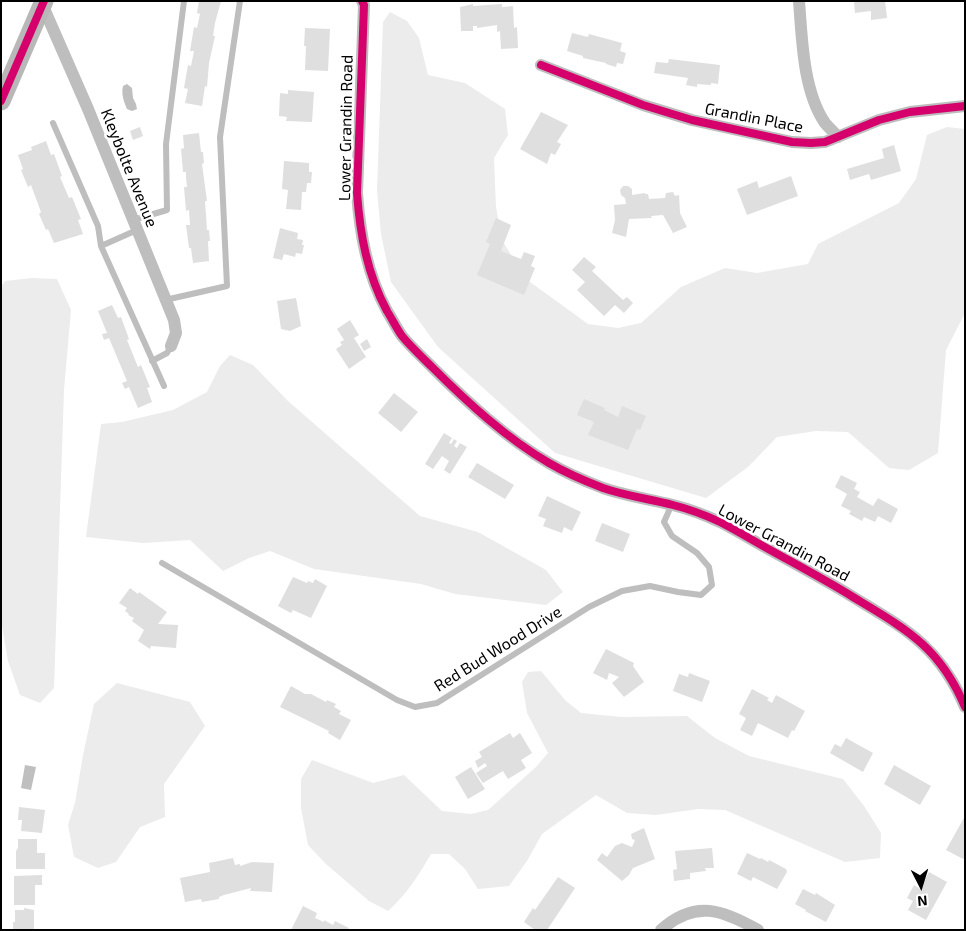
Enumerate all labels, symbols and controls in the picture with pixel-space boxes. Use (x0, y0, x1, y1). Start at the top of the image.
street label: Lower Grandin Road (335, 55, 357, 201)
street label: Grandin Place (703, 99, 805, 137)
street label: Kleybolte Avenue (97, 106, 161, 230)
street label: Lower Grandin Road (715, 500, 853, 586)
street label: Red Bud Wood Drive (431, 602, 565, 696)
north arrow (896, 861, 946, 911)
text: N (917, 893, 928, 910)

